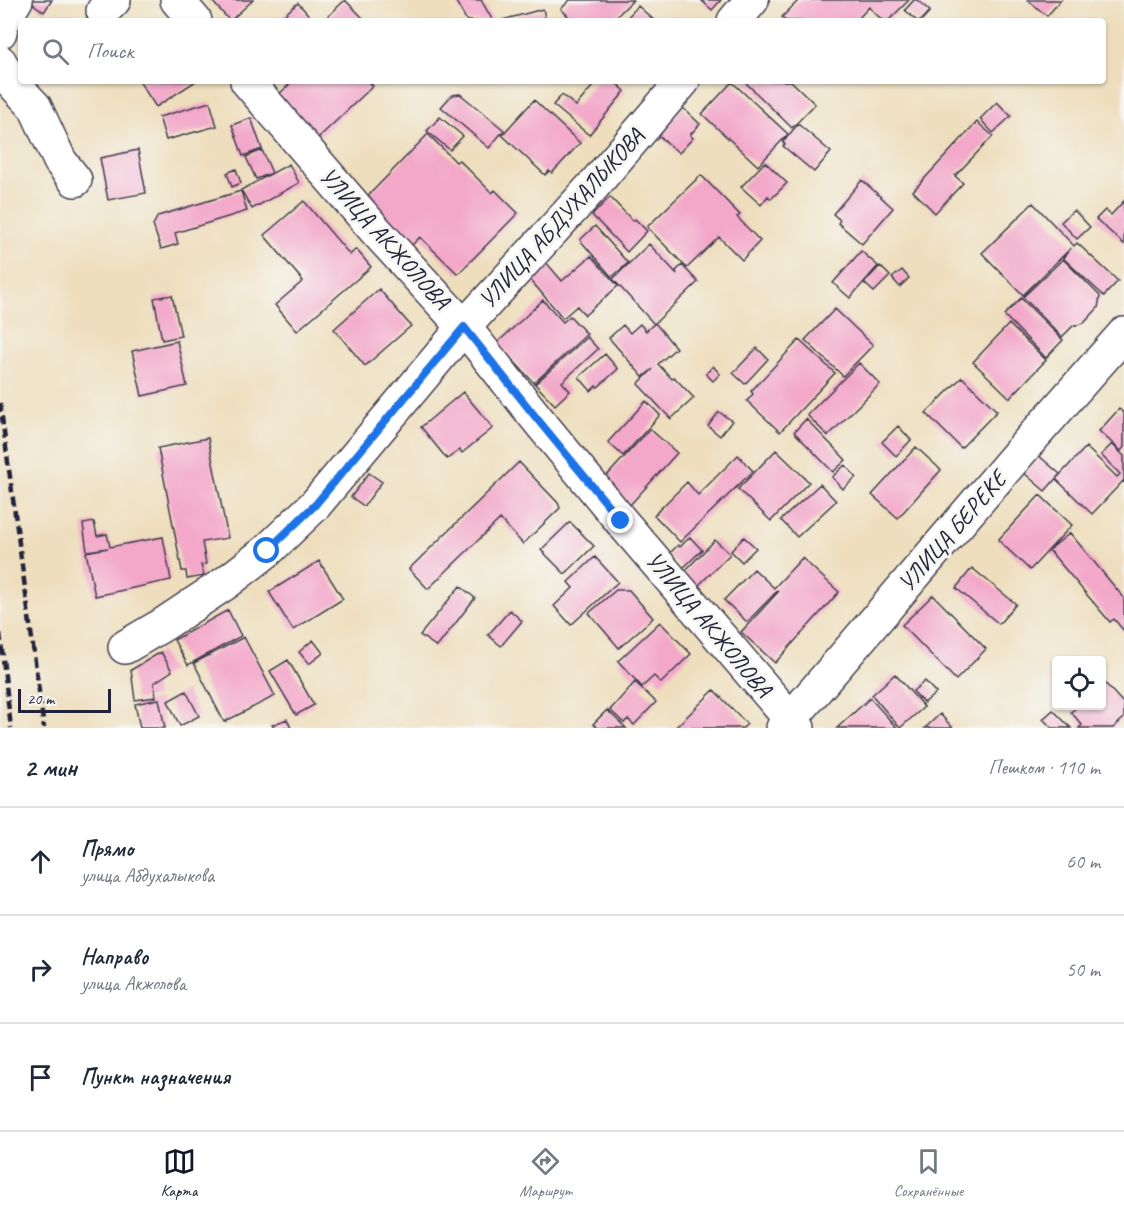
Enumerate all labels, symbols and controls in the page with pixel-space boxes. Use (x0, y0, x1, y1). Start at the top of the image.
search box (18, 18, 1106, 84)
icon: search (39, 35, 72, 68)
text: Поиск (87, 37, 133, 65)
street label: УЛИЦА АБДУХАЛЫКОВА (472, 121, 651, 314)
street label: УЛИЦА АКЖОЛОВА (313, 161, 457, 316)
street label: УЛИЦА БЕРЕКЕ (891, 462, 1015, 598)
route end (607, 507, 633, 533)
route start (253, 537, 279, 563)
street label: УЛИЦА АКЖОЛОВА (639, 545, 779, 704)
map controls (1052, 656, 1106, 710)
button: locate (1052, 656, 1106, 710)
scale bar (18, 686, 111, 714)
text: 20 m (27, 689, 54, 709)
text: 2 мин (24, 751, 77, 784)
text: Пешком · 110 m (988, 755, 1100, 780)
text: Прямо (81, 835, 133, 863)
icon: ahead (24, 845, 57, 878)
text: 60 m (1066, 849, 1100, 874)
text: улица Абдухалыкова (81, 863, 214, 888)
text: Направо (81, 943, 148, 971)
icon: right (24, 953, 57, 986)
text: 50 m (1066, 957, 1100, 982)
text: улица Акжолова (81, 971, 186, 996)
icon: arrive (24, 1061, 57, 1094)
text: Пункт назначения (81, 1063, 230, 1091)
tab: Карта (161, 1145, 197, 1201)
tab: Маршрут (519, 1145, 572, 1201)
tab: Сохранённые (894, 1145, 963, 1201)

